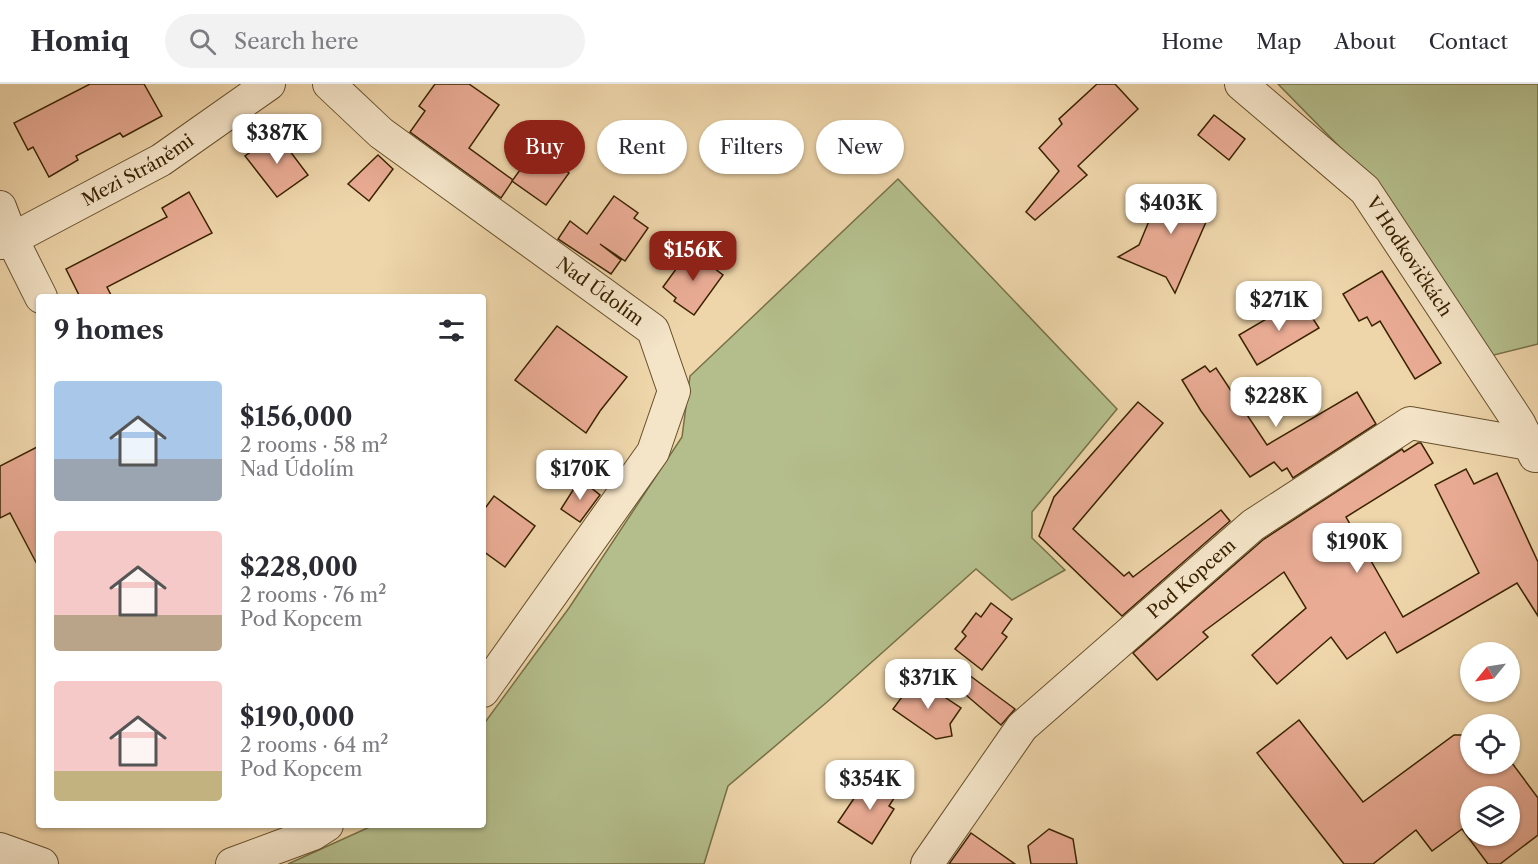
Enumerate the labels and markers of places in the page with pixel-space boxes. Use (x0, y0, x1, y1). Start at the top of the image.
pin: $387K (235, 114, 319, 165)
pin: $403K (1129, 184, 1213, 235)
pin: $156K (651, 231, 735, 282)
pin: $271K (1237, 281, 1321, 332)
pin: $228K (1234, 377, 1318, 428)
pin: $170K (538, 450, 622, 501)
pin: $190K (1315, 523, 1399, 574)
pin: $371K (886, 659, 970, 710)
pin: $354K (828, 760, 912, 811)

